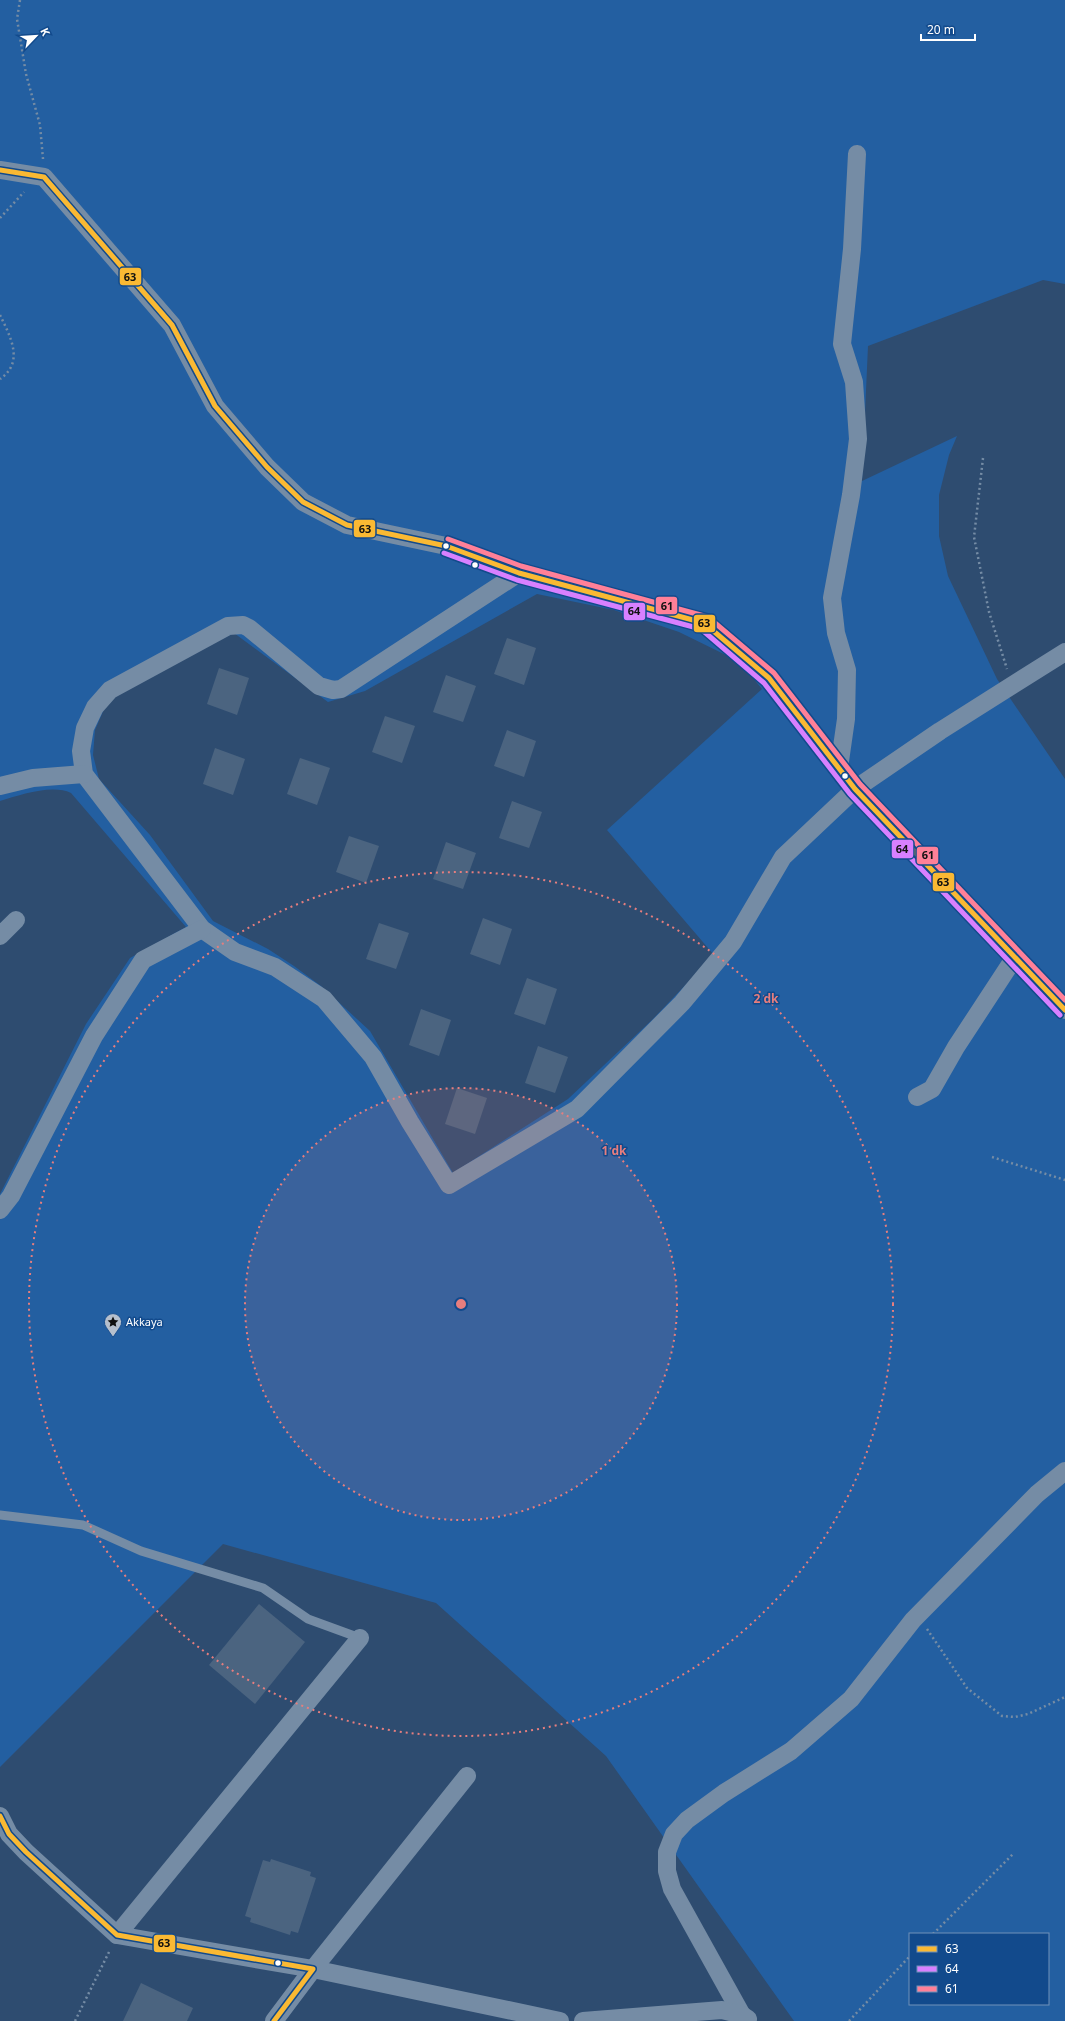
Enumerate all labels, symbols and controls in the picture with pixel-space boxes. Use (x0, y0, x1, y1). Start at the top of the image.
north arrow (16, 16, 56, 56)
scale bar (921, 16, 975, 42)
text: 20 m (927, 21, 955, 38)
text: K (37, 25, 54, 39)
line badge: 63 (119, 267, 142, 286)
text: 63 (124, 269, 136, 284)
line badge: 63 (353, 519, 376, 538)
text: 63 (359, 521, 371, 536)
unlabelled marker (441, 541, 451, 551)
unlabelled marker (470, 560, 480, 570)
line badge: 61 (655, 596, 678, 615)
text: 61 (661, 598, 673, 613)
line badge: 64 (623, 602, 646, 621)
text: 64 (628, 603, 641, 618)
line badge: 63 (693, 614, 716, 633)
text: 63 (698, 615, 710, 630)
unlabelled marker (840, 771, 850, 781)
line badge: 64 (891, 839, 914, 859)
text: 64 (896, 841, 909, 856)
line badge: 61 (916, 846, 939, 865)
text: 61 (922, 847, 934, 862)
line badge: 63 (932, 872, 955, 892)
text: 63 (937, 874, 949, 889)
text: 2 dk (753, 990, 779, 1007)
text: 1 dk (601, 1142, 627, 1159)
centre of rings (454, 1297, 468, 1311)
place icon: Akkaya (103, 1312, 123, 1337)
place label: Akkaya (126, 1314, 163, 1329)
legend (909, 1933, 1049, 2005)
line badge: 63 (153, 1934, 176, 1953)
text: 63 (158, 1935, 170, 1950)
text: 63 (945, 1940, 959, 1957)
unlabelled marker (273, 1958, 283, 1968)
text: 64 (945, 1960, 959, 1977)
text: 61 (945, 1980, 959, 1997)

